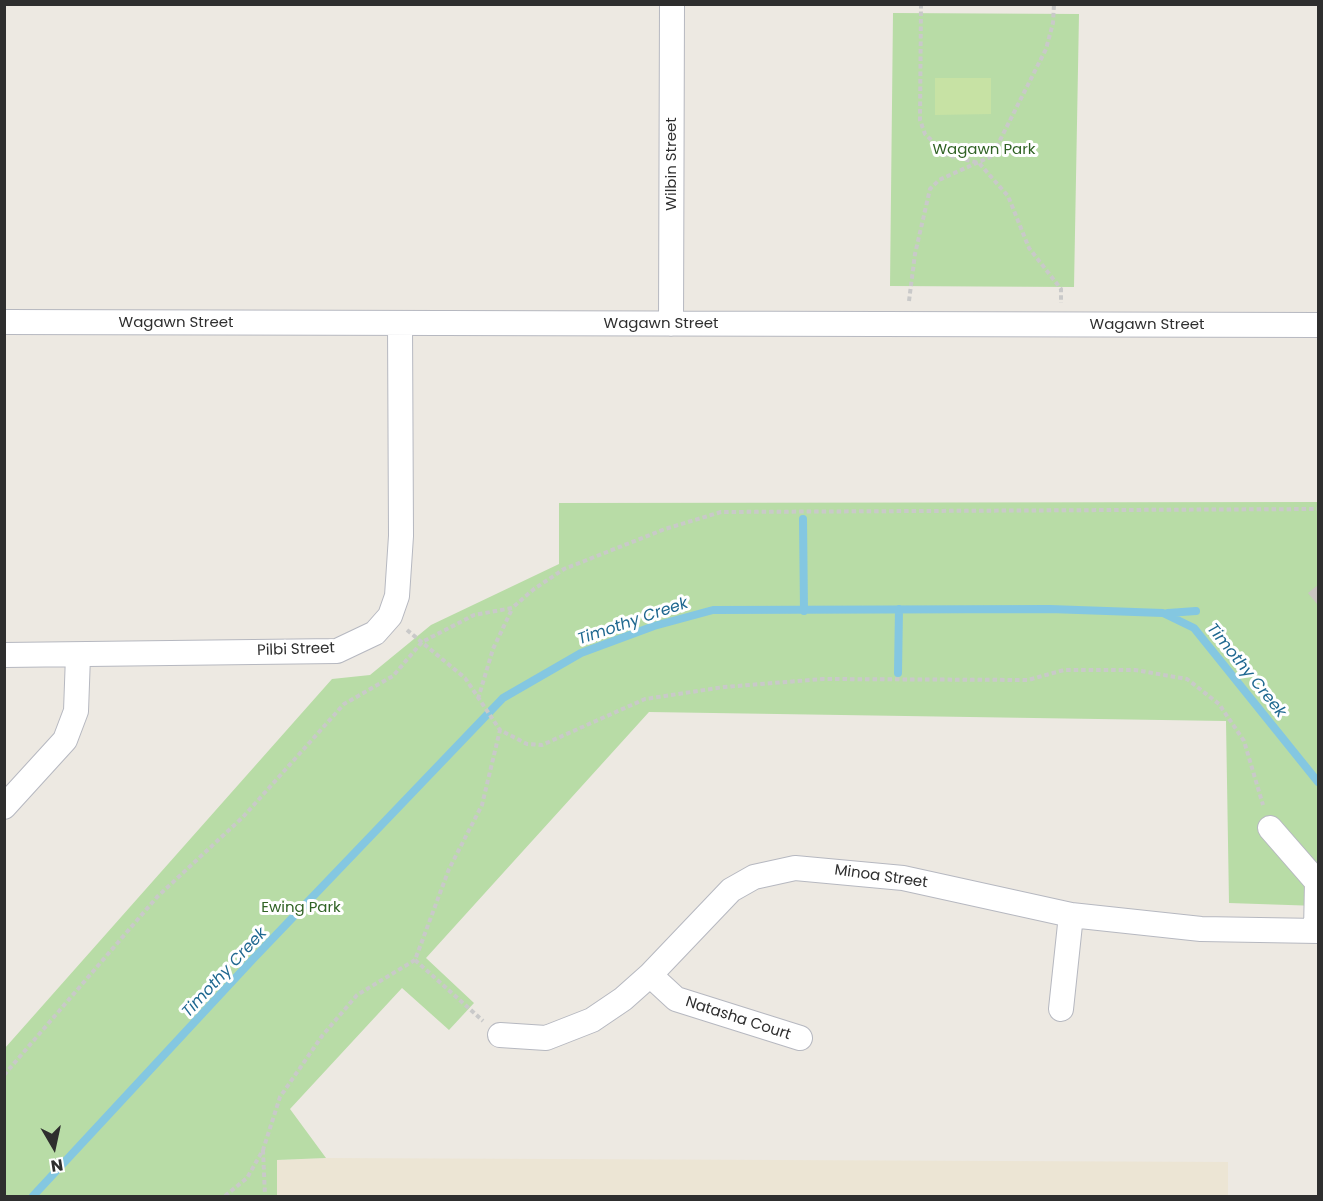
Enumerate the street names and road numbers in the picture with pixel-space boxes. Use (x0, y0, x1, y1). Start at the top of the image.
street label: Wilbin Street (663, 117, 681, 211)
street label: Wagawn Street (119, 314, 233, 332)
street label: Wagawn Street (604, 315, 718, 333)
street label: Wagawn Street (1090, 316, 1204, 334)
street label: Pilbi Street (257, 640, 335, 660)
street label: Minoa Street (833, 862, 929, 892)
street label: Natasha Court (683, 993, 793, 1045)

